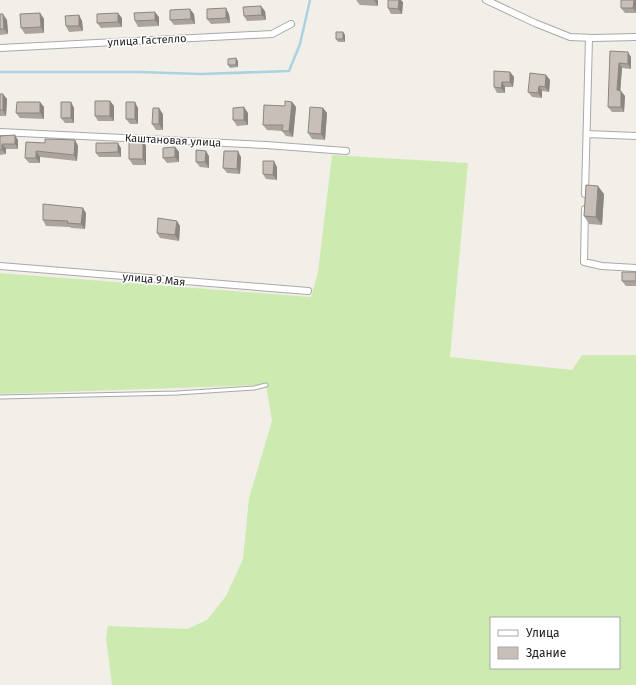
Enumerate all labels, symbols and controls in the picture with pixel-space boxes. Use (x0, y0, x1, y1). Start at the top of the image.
street label: улица Гастелло (107, 32, 187, 49)
street label: Каштановая улица (125, 131, 221, 150)
street label: улица 9 Мая (122, 270, 186, 289)
legend (490, 617, 620, 669)
text: Улица (526, 626, 560, 640)
text: Здание (526, 646, 566, 660)

